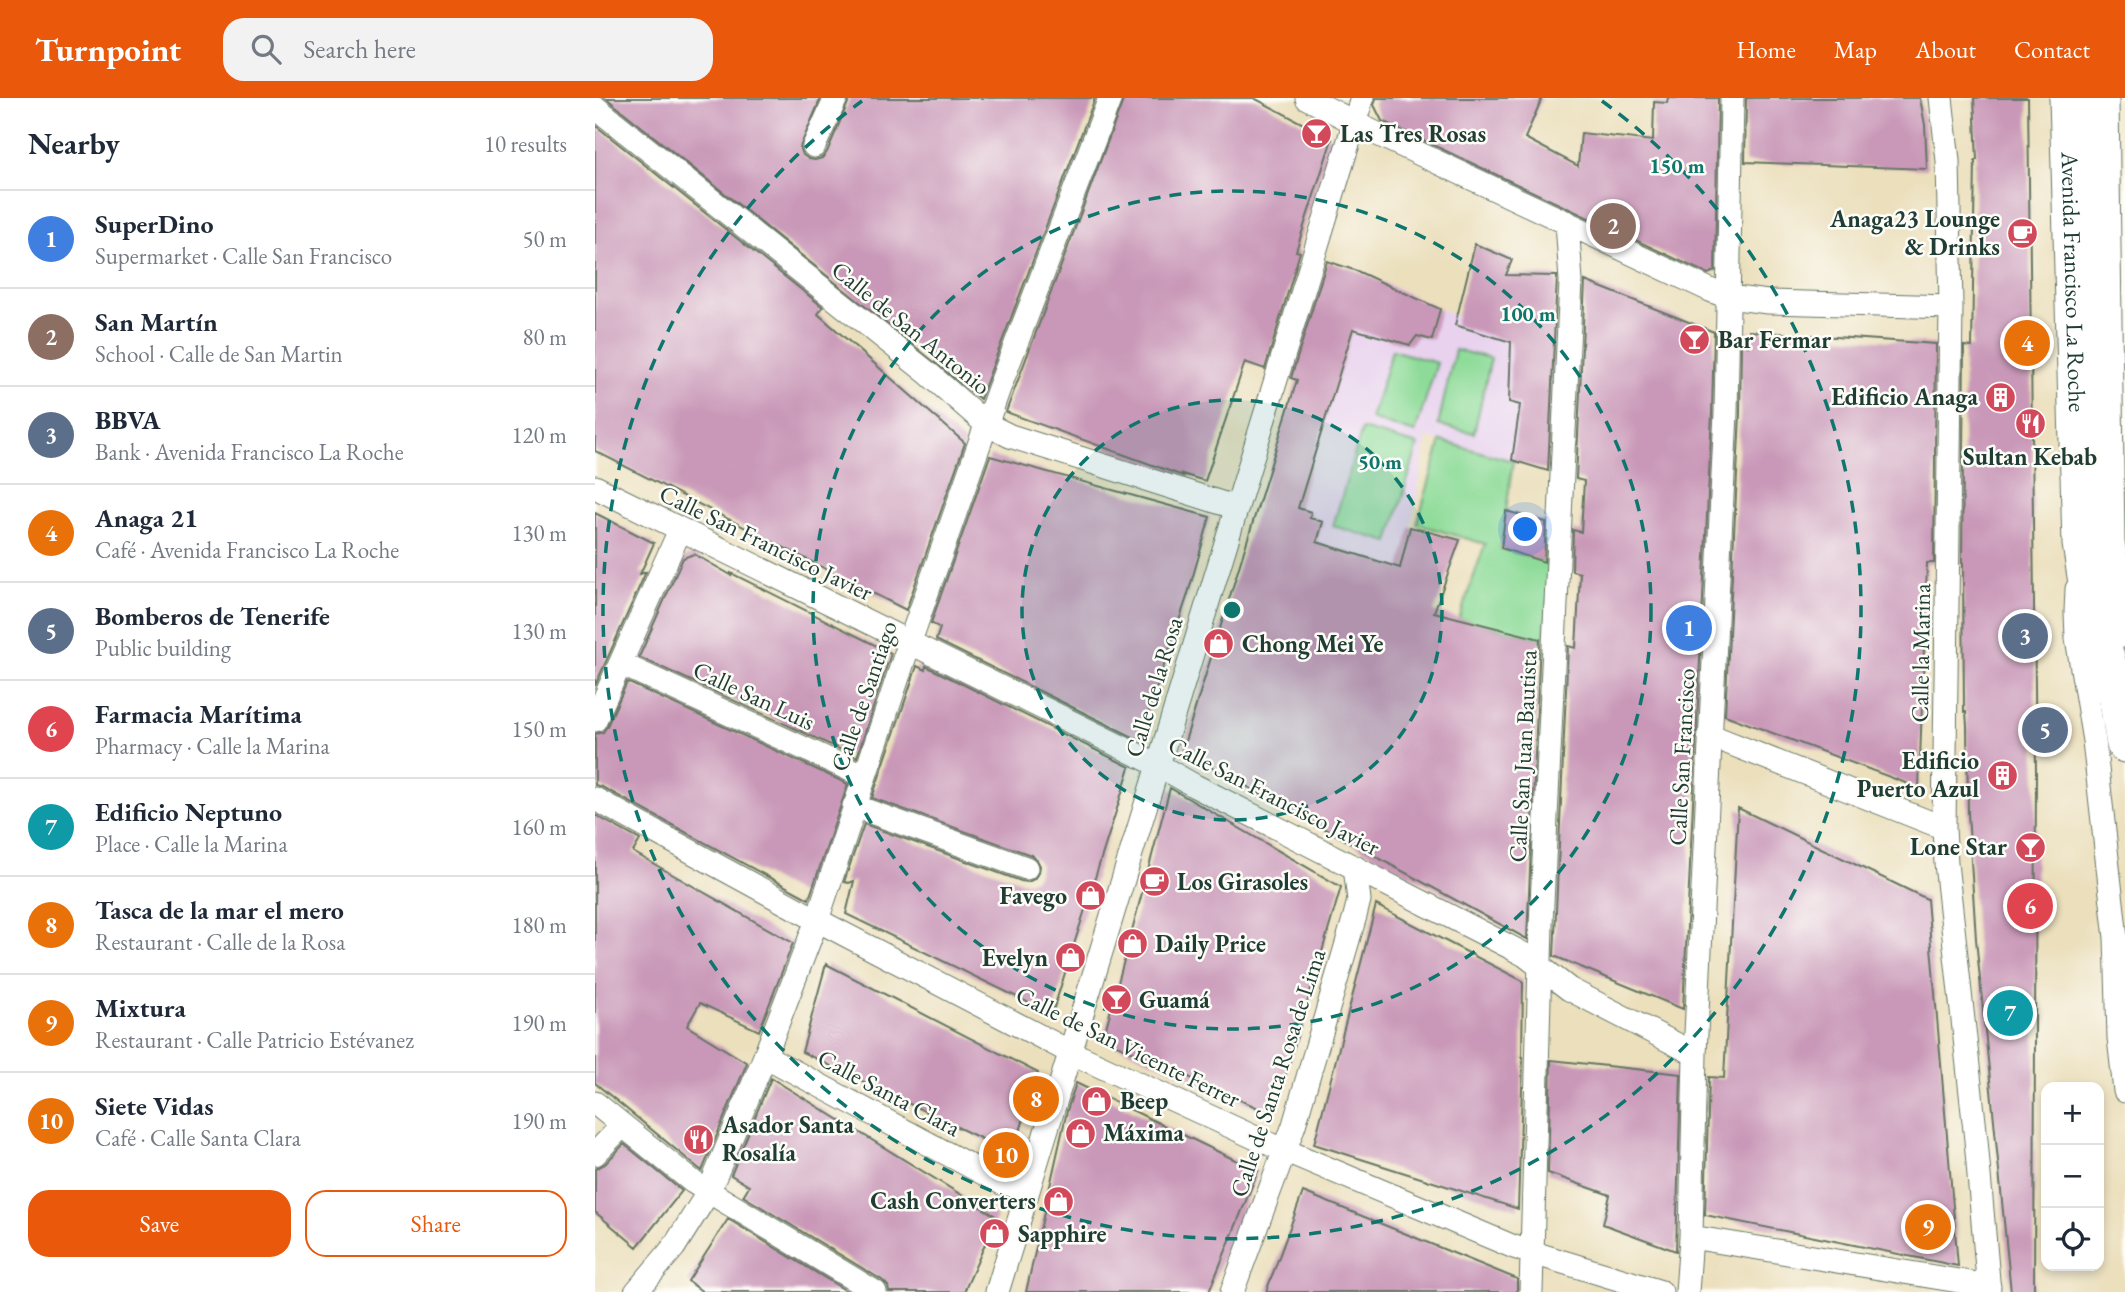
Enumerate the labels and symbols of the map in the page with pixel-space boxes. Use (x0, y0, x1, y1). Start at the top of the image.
bar icon: Las Tres Rosas (1300, 117, 1334, 151)
place label: Las Tres Rosas (1340, 118, 1486, 149)
street label: Avenida Francisco La Roche (2055, 150, 2093, 412)
text: 150 m (1649, 152, 1705, 179)
pin: 2 (1590, 200, 1636, 252)
place label: Anaga23 Lounge & Drinks (1829, 203, 2000, 262)
cafe icon: Anaga23 Lounge & Drinks (2006, 216, 2040, 250)
street label: Calle de San Antonio (825, 254, 997, 401)
text: 100 m (1500, 300, 1556, 327)
pin: 4 (2004, 317, 2050, 369)
bar icon: Bar Fermar (1678, 323, 1712, 357)
place label: Bar Fermar (1718, 324, 1831, 355)
building icon: Edificio Anaga (1984, 380, 2018, 414)
place label: Edificio Anaga (1831, 381, 1978, 413)
restaurant icon: Sultan Kebab (2013, 406, 2047, 440)
place label: Sultan Kebab (1963, 441, 2097, 472)
text: 50 m (1358, 448, 1402, 475)
street label: Calle San Francisco Javier (655, 477, 878, 608)
your location (1508, 512, 1542, 546)
street label: Calle la Marina (1904, 583, 1937, 723)
centre of rings (1220, 598, 1244, 622)
pin: 1 (1666, 602, 1712, 654)
pin: 3 (2002, 610, 2048, 662)
street label: Calle de la Rosa (1117, 613, 1190, 761)
street label: Calle de Santiago (823, 616, 904, 775)
shop icon: Chong Mei Ye (1202, 627, 1236, 661)
place label: Chong Mei Ye (1242, 628, 1383, 660)
street label: Calle San Juan Bautista (1501, 648, 1544, 863)
street label: Calle San Luis (688, 654, 820, 737)
street label: Calle San Francisco (1661, 667, 1702, 846)
pin: 5 (2022, 704, 2068, 756)
street label: Calle San Francisco Javier (1163, 729, 1385, 862)
place label: Edificio Puerto Azul (1857, 745, 1979, 804)
building icon: Edificio Puerto Azul (1985, 758, 2019, 792)
bar icon: Lone Star (2013, 830, 2047, 864)
place label: Lone Star (1910, 831, 2007, 862)
cafe icon: Los Girasoles (1137, 865, 1171, 899)
place label: Los Girasoles (1177, 866, 1308, 897)
shop icon: Favego (1073, 879, 1107, 913)
place label: Favego (999, 880, 1067, 912)
pin: 6 (2007, 880, 2053, 932)
shop icon: Daily Price (1115, 927, 1149, 961)
place label: Daily Price (1155, 928, 1266, 960)
shop icon: Evelyn (1054, 941, 1088, 975)
place label: Evelyn (982, 942, 1048, 974)
street label: Calle de Santa Rosa de Lima (1223, 944, 1332, 1201)
street label: Calle de San Vicente Ferrer (1011, 979, 1245, 1114)
bar icon: Guamá (1099, 983, 1133, 1017)
place label: Guamá (1139, 984, 1210, 1015)
pin: 7 (1987, 987, 2033, 1039)
street label: Calle Santa Clara (812, 1042, 966, 1143)
pin: 8 (1013, 1073, 1059, 1125)
shop icon: Beep (1080, 1084, 1114, 1118)
place label: Beep (1120, 1085, 1168, 1116)
place label: Asador Santa Rosalía (721, 1109, 855, 1168)
shop icon: Máxima (1063, 1116, 1097, 1150)
place label: Máxima (1103, 1117, 1185, 1148)
restaurant icon: Asador Santa Rosalía (682, 1122, 716, 1156)
pin: 10 (983, 1129, 1029, 1181)
shop icon: Cash Converters (1042, 1184, 1076, 1218)
place label: Cash Converters (870, 1185, 1036, 1216)
pin: 9 (1905, 1201, 1951, 1253)
shop icon: Sapphire (978, 1217, 1012, 1251)
place label: Sapphire (1018, 1218, 1107, 1249)

